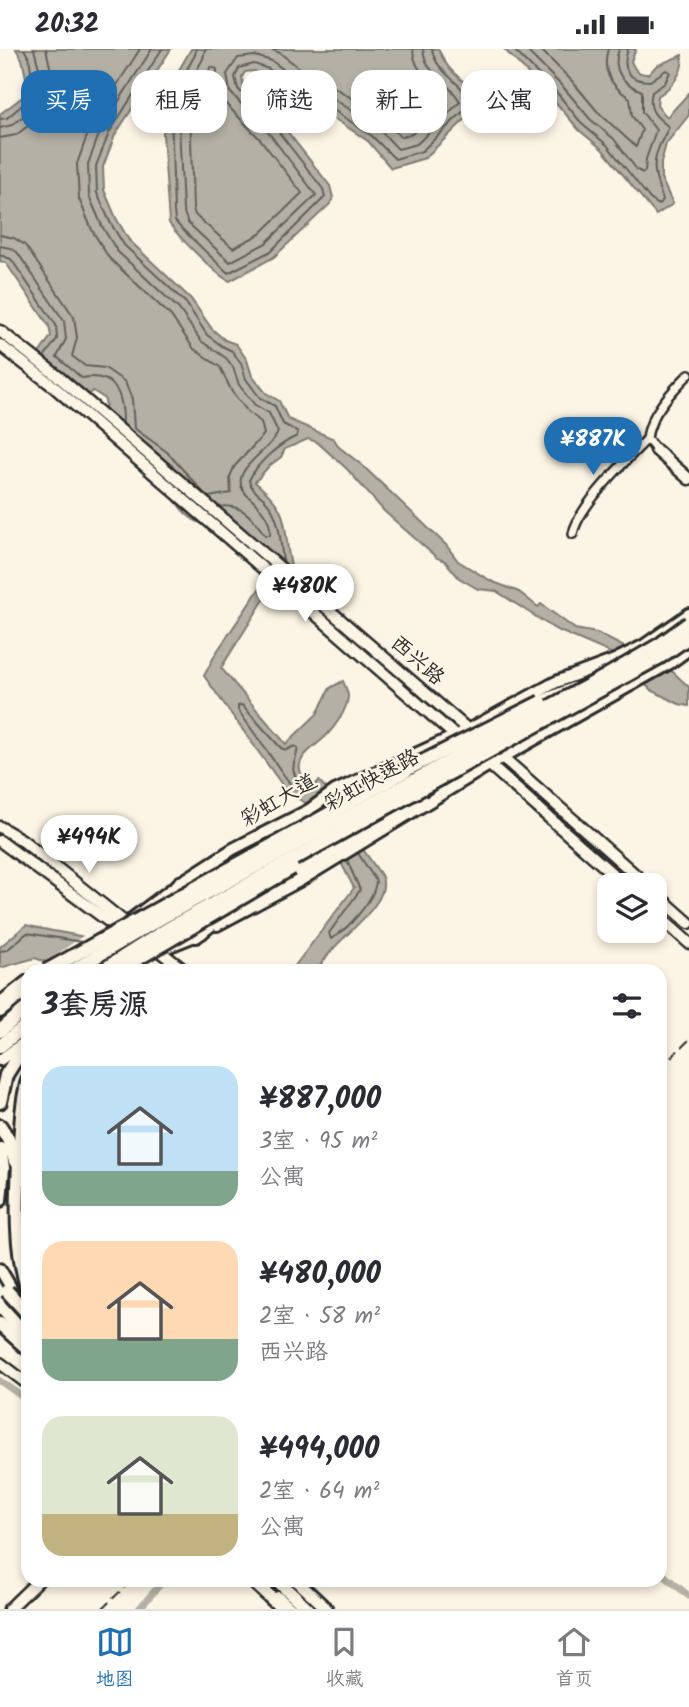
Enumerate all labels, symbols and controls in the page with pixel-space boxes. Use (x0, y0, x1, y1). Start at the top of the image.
text: 20:32 (35, 4, 99, 46)
chip: 买房 (21, 70, 117, 133)
chip: 租房 (131, 70, 227, 133)
chip: 筛选 (241, 70, 337, 133)
chip: 新上 (351, 70, 447, 133)
chip: 公寓 (461, 70, 557, 133)
pin: ¥887K (544, 417, 642, 477)
text: ¥887K (560, 422, 626, 458)
pin: ¥480K (256, 565, 354, 624)
text: ¥480K (272, 569, 338, 605)
street label: 西兴路 (382, 628, 452, 694)
street label: 彩虹快速路 (318, 741, 426, 821)
street label: 彩虹大道 (234, 766, 324, 836)
pin: ¥494K (40, 815, 138, 875)
text: ¥494K (57, 820, 121, 856)
map controls (597, 873, 667, 943)
button: layers (597, 873, 667, 943)
text: 3套房源 (42, 982, 148, 1030)
icon: filters (608, 987, 646, 1025)
text: ¥887,000 (259, 1076, 381, 1124)
icon: home (98, 1094, 182, 1178)
text: 3室 · 95 m² (259, 1124, 377, 1160)
text: 公寓 (259, 1160, 305, 1196)
text: ¥480,000 (259, 1251, 381, 1299)
icon: home (98, 1269, 182, 1353)
text: 2室 · 58 m² (259, 1299, 380, 1335)
text: 西兴路 (259, 1335, 328, 1371)
text: ¥494,000 (259, 1426, 379, 1474)
icon: home (98, 1444, 182, 1528)
text: 2室 · 64 m² (259, 1474, 379, 1510)
text: 公寓 (259, 1510, 305, 1546)
tab: 地图 (96, 1623, 134, 1695)
tab: 收藏 (325, 1623, 363, 1695)
tab: 首页 (555, 1623, 593, 1695)

